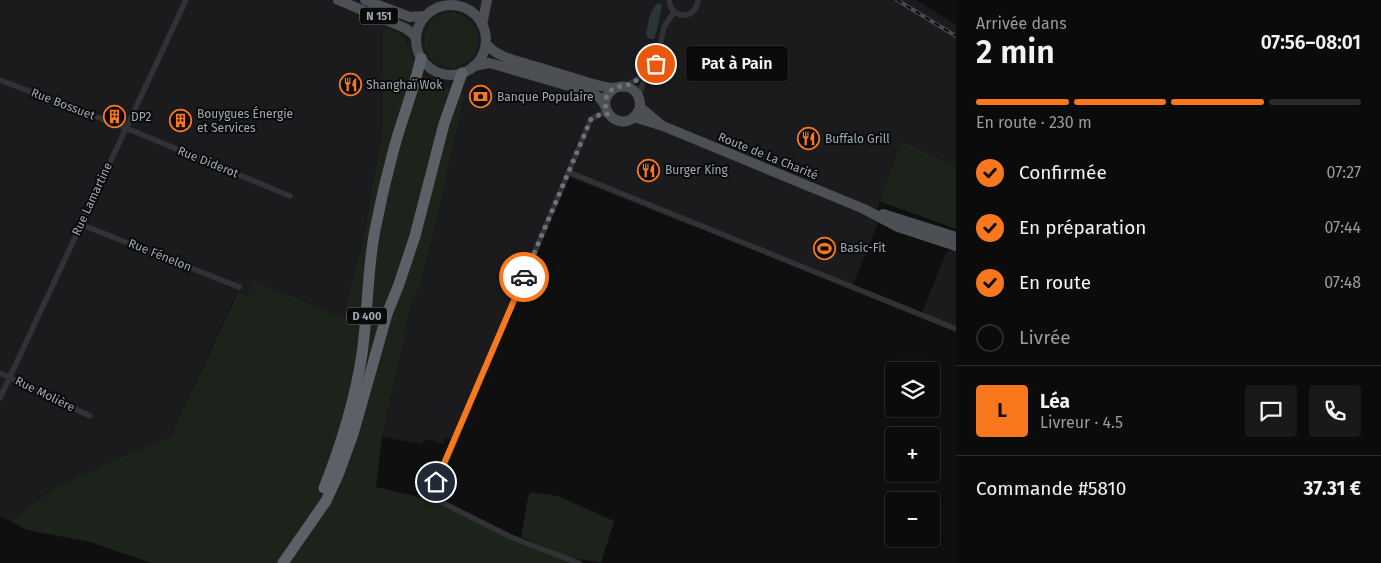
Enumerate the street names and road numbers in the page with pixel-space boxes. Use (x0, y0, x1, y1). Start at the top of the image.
road number: N 151 (360, 8, 398, 24)
street label: Rue Bossuet (29, 85, 98, 123)
street label: Route de La Charité (716, 130, 820, 182)
street label: Rue Diderot (176, 143, 241, 181)
street label: Rue Lamartine (69, 160, 115, 238)
street label: Rue Fénelon (126, 236, 194, 274)
road number: D 400 (347, 308, 387, 324)
street label: Rue Molière (13, 374, 77, 414)

